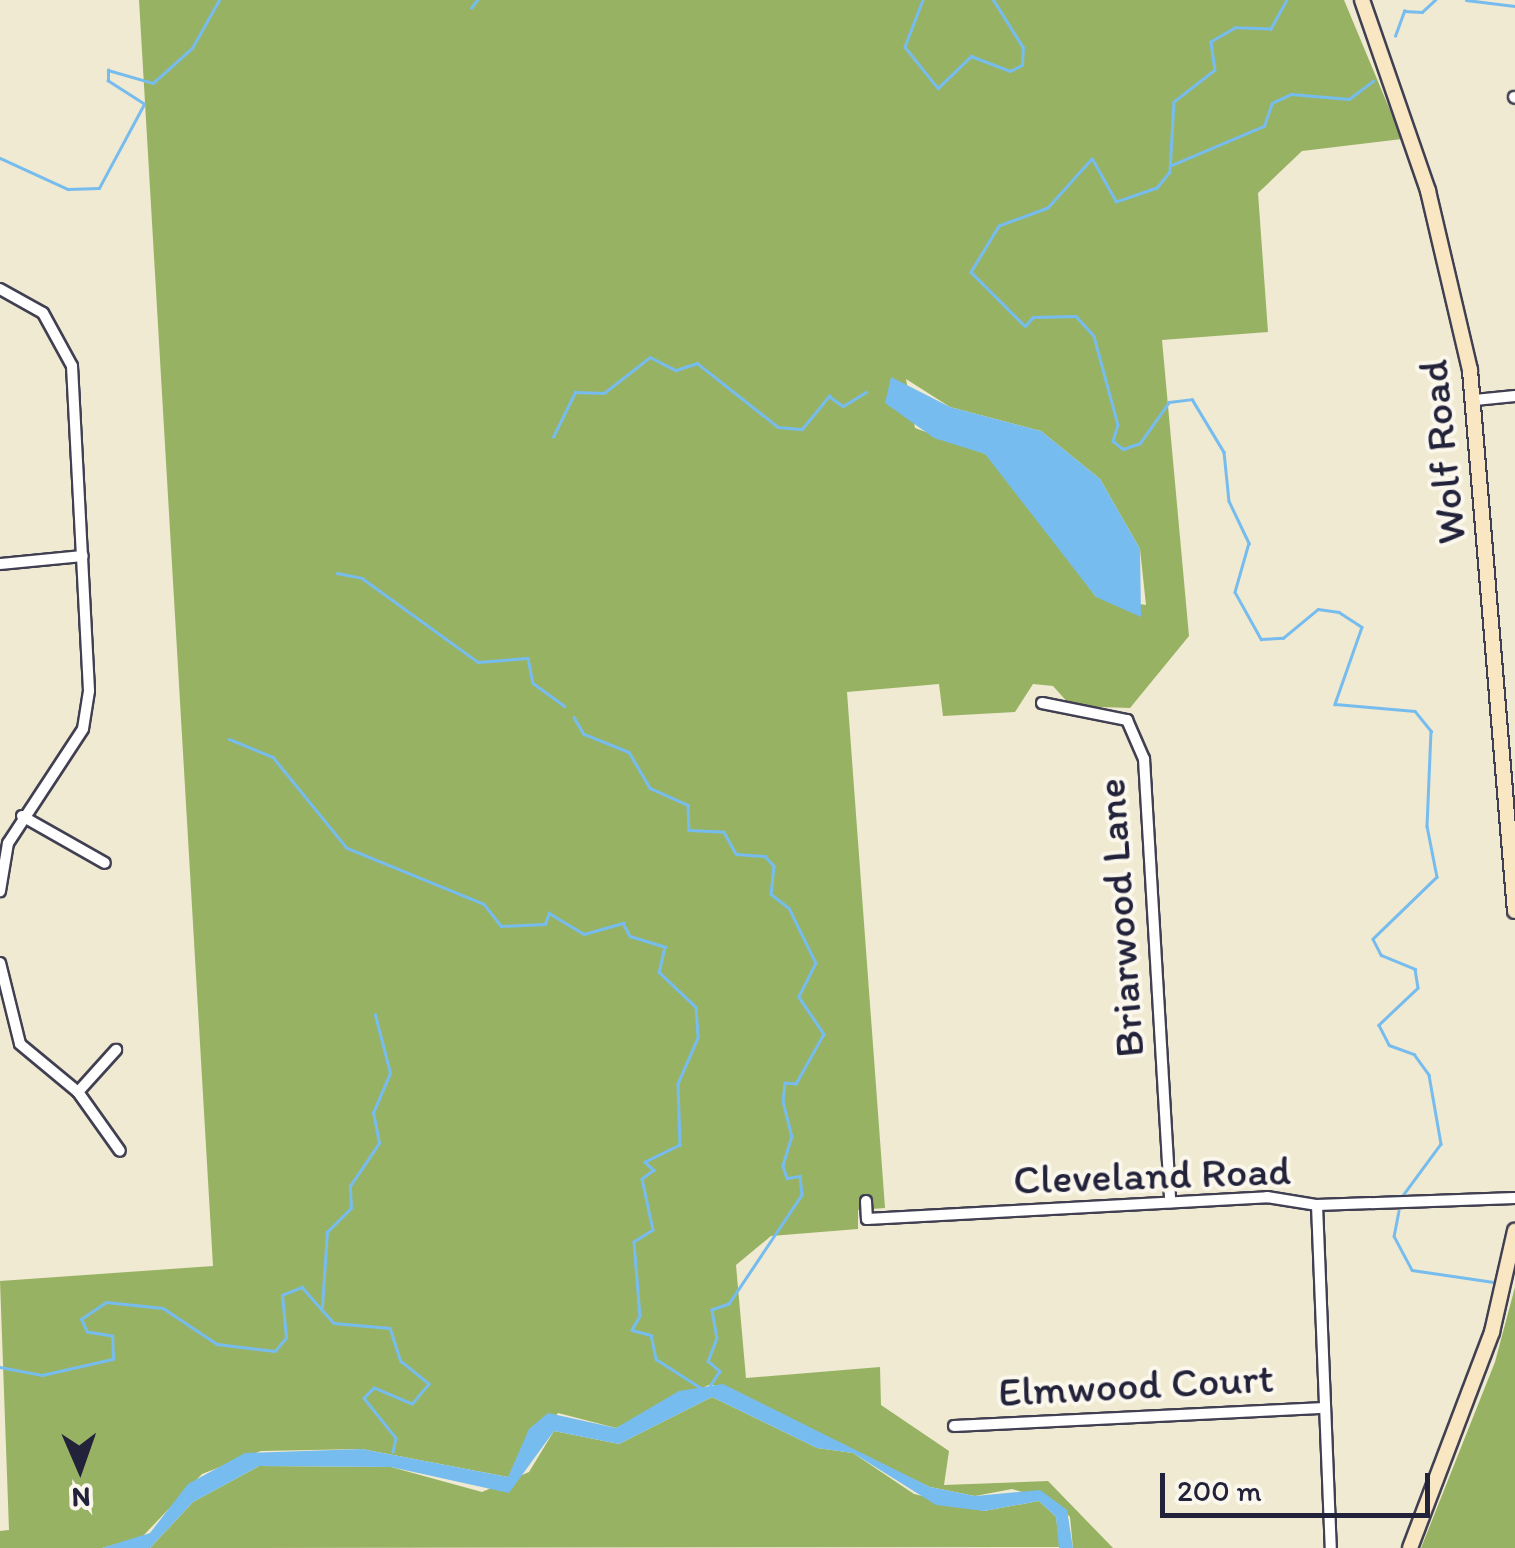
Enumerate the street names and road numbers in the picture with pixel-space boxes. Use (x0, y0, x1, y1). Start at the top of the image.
street label: Wolf Road (1407, 358, 1477, 546)
street label: Briarwood Lane (1085, 776, 1155, 1060)
street label: Cleveland Road (1012, 1145, 1292, 1205)
street label: Elmwood Court (996, 1353, 1276, 1417)

